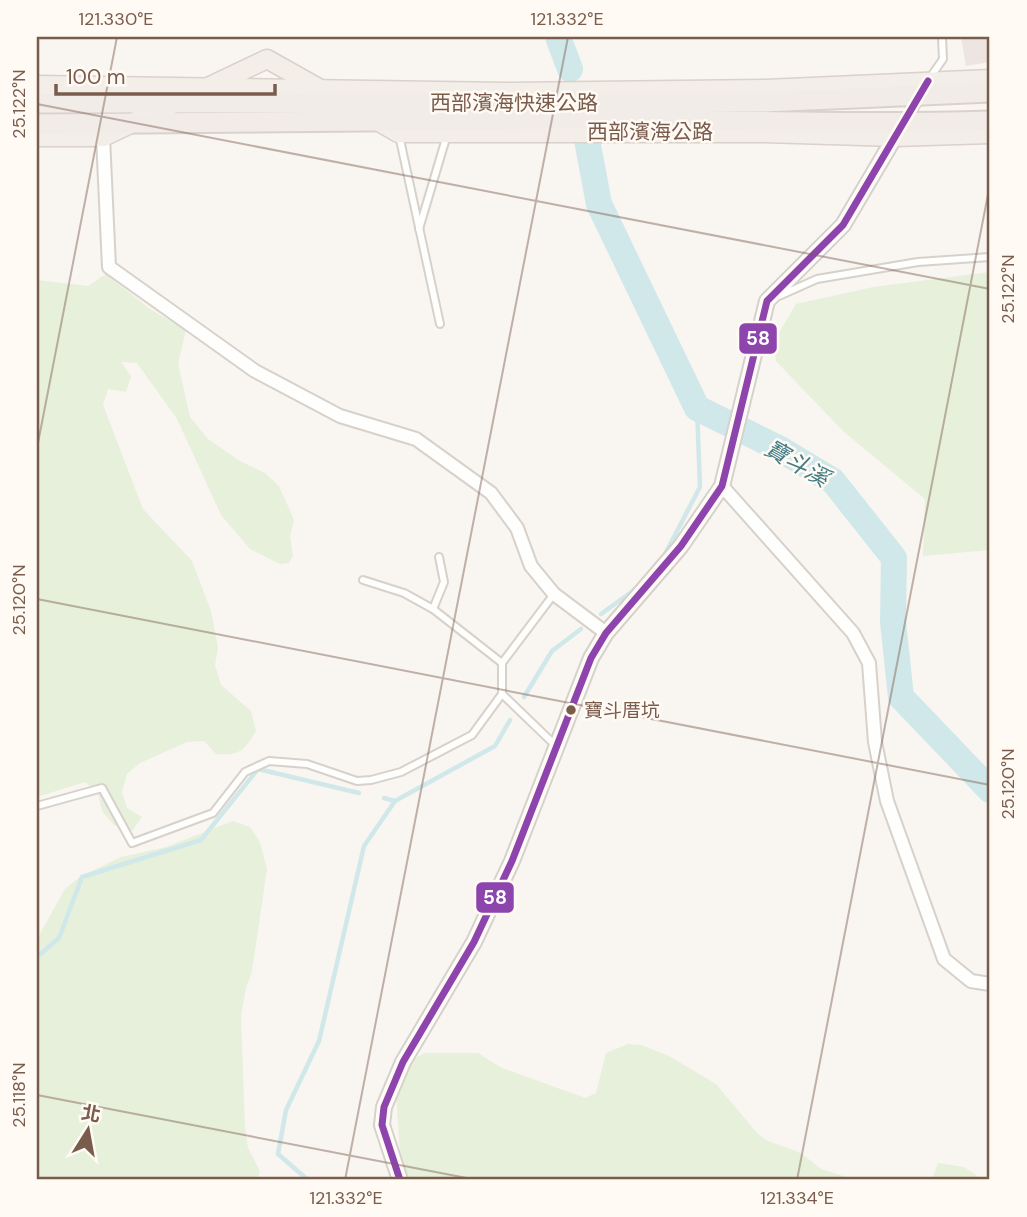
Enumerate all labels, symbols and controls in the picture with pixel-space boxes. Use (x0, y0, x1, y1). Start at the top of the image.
text: 121.330°E (78, 7, 154, 31)
text: 121.332°E (530, 7, 604, 31)
scale bar (56, 52, 275, 96)
text: 100 m (66, 63, 126, 91)
text: 25.122°N (7, 69, 31, 139)
street label: 西部濱海快速公路 (430, 89, 598, 117)
street label: 西部濱海公路 (587, 118, 713, 146)
text: 25.122°N (996, 254, 1020, 324)
line badge: 58 (738, 322, 778, 355)
text: 58 (746, 326, 770, 351)
water label: 寶斗溪 (760, 433, 837, 495)
text: 25.120°N (7, 564, 31, 636)
place label: 寶斗厝坑 (584, 698, 660, 723)
marker: 寶斗厝坑 (564, 703, 578, 717)
text: 25.120°N (996, 748, 1020, 820)
line badge: 58 (475, 881, 515, 914)
text: 58 (483, 885, 507, 910)
text: 25.118°N (7, 1062, 31, 1128)
north arrow (52, 1094, 122, 1164)
text: 北 (79, 1100, 103, 1128)
text: 121.332°E (309, 1186, 383, 1210)
text: 121.334°E (760, 1186, 834, 1210)

